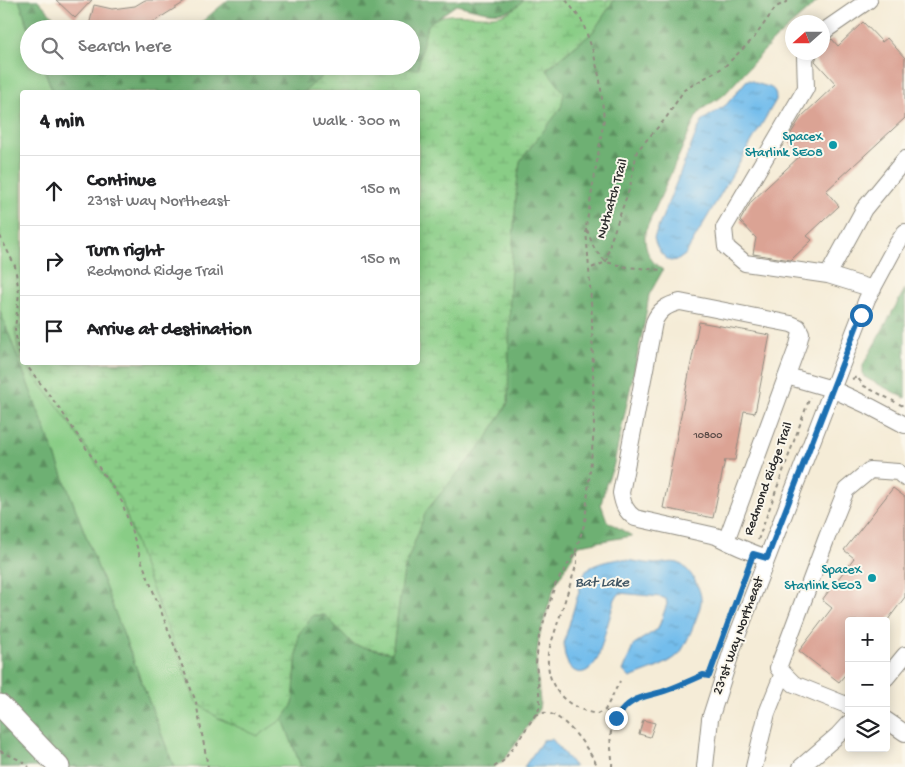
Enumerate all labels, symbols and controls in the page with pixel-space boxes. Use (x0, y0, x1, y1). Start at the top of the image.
north arrow (785, 15, 830, 60)
search box (20, 20, 420, 75)
icon: search (38, 34, 66, 62)
text: Search here (78, 36, 172, 59)
text: 4 min (40, 110, 84, 135)
text: Walk · 300 m (313, 113, 400, 132)
place label: SpaceX Starlink SE08 (745, 129, 824, 162)
marker: SpaceX Starlink SE08 (827, 139, 839, 151)
street label: Nuthatch Trail (593, 157, 633, 241)
text: Continue (87, 170, 156, 193)
icon: ahead (40, 177, 68, 205)
text: 150 m (361, 181, 400, 200)
text: 231st Way Northeast (87, 193, 229, 212)
text: Turn right (87, 240, 163, 263)
icon: right (40, 247, 68, 275)
text: 150 m (361, 251, 400, 270)
text: Redmond Ridge Trail (87, 263, 224, 282)
route start (850, 304, 873, 327)
icon: arrive (40, 317, 68, 345)
text: Arrive at destination (87, 319, 251, 342)
street label: Redmond Ridge Trail (741, 420, 797, 538)
house number: 10800 (692, 430, 723, 442)
place label: SpaceX Starlink SE03 (784, 562, 863, 595)
marker: SpaceX Starlink SE03 (866, 572, 878, 584)
street label: 231st Way Northeast (710, 573, 769, 697)
water label: Bat Lake (575, 574, 630, 592)
map controls (845, 617, 890, 752)
button: + (845, 617, 890, 662)
button: − (845, 662, 890, 707)
route end (605, 707, 628, 730)
button: layers (845, 707, 890, 752)

